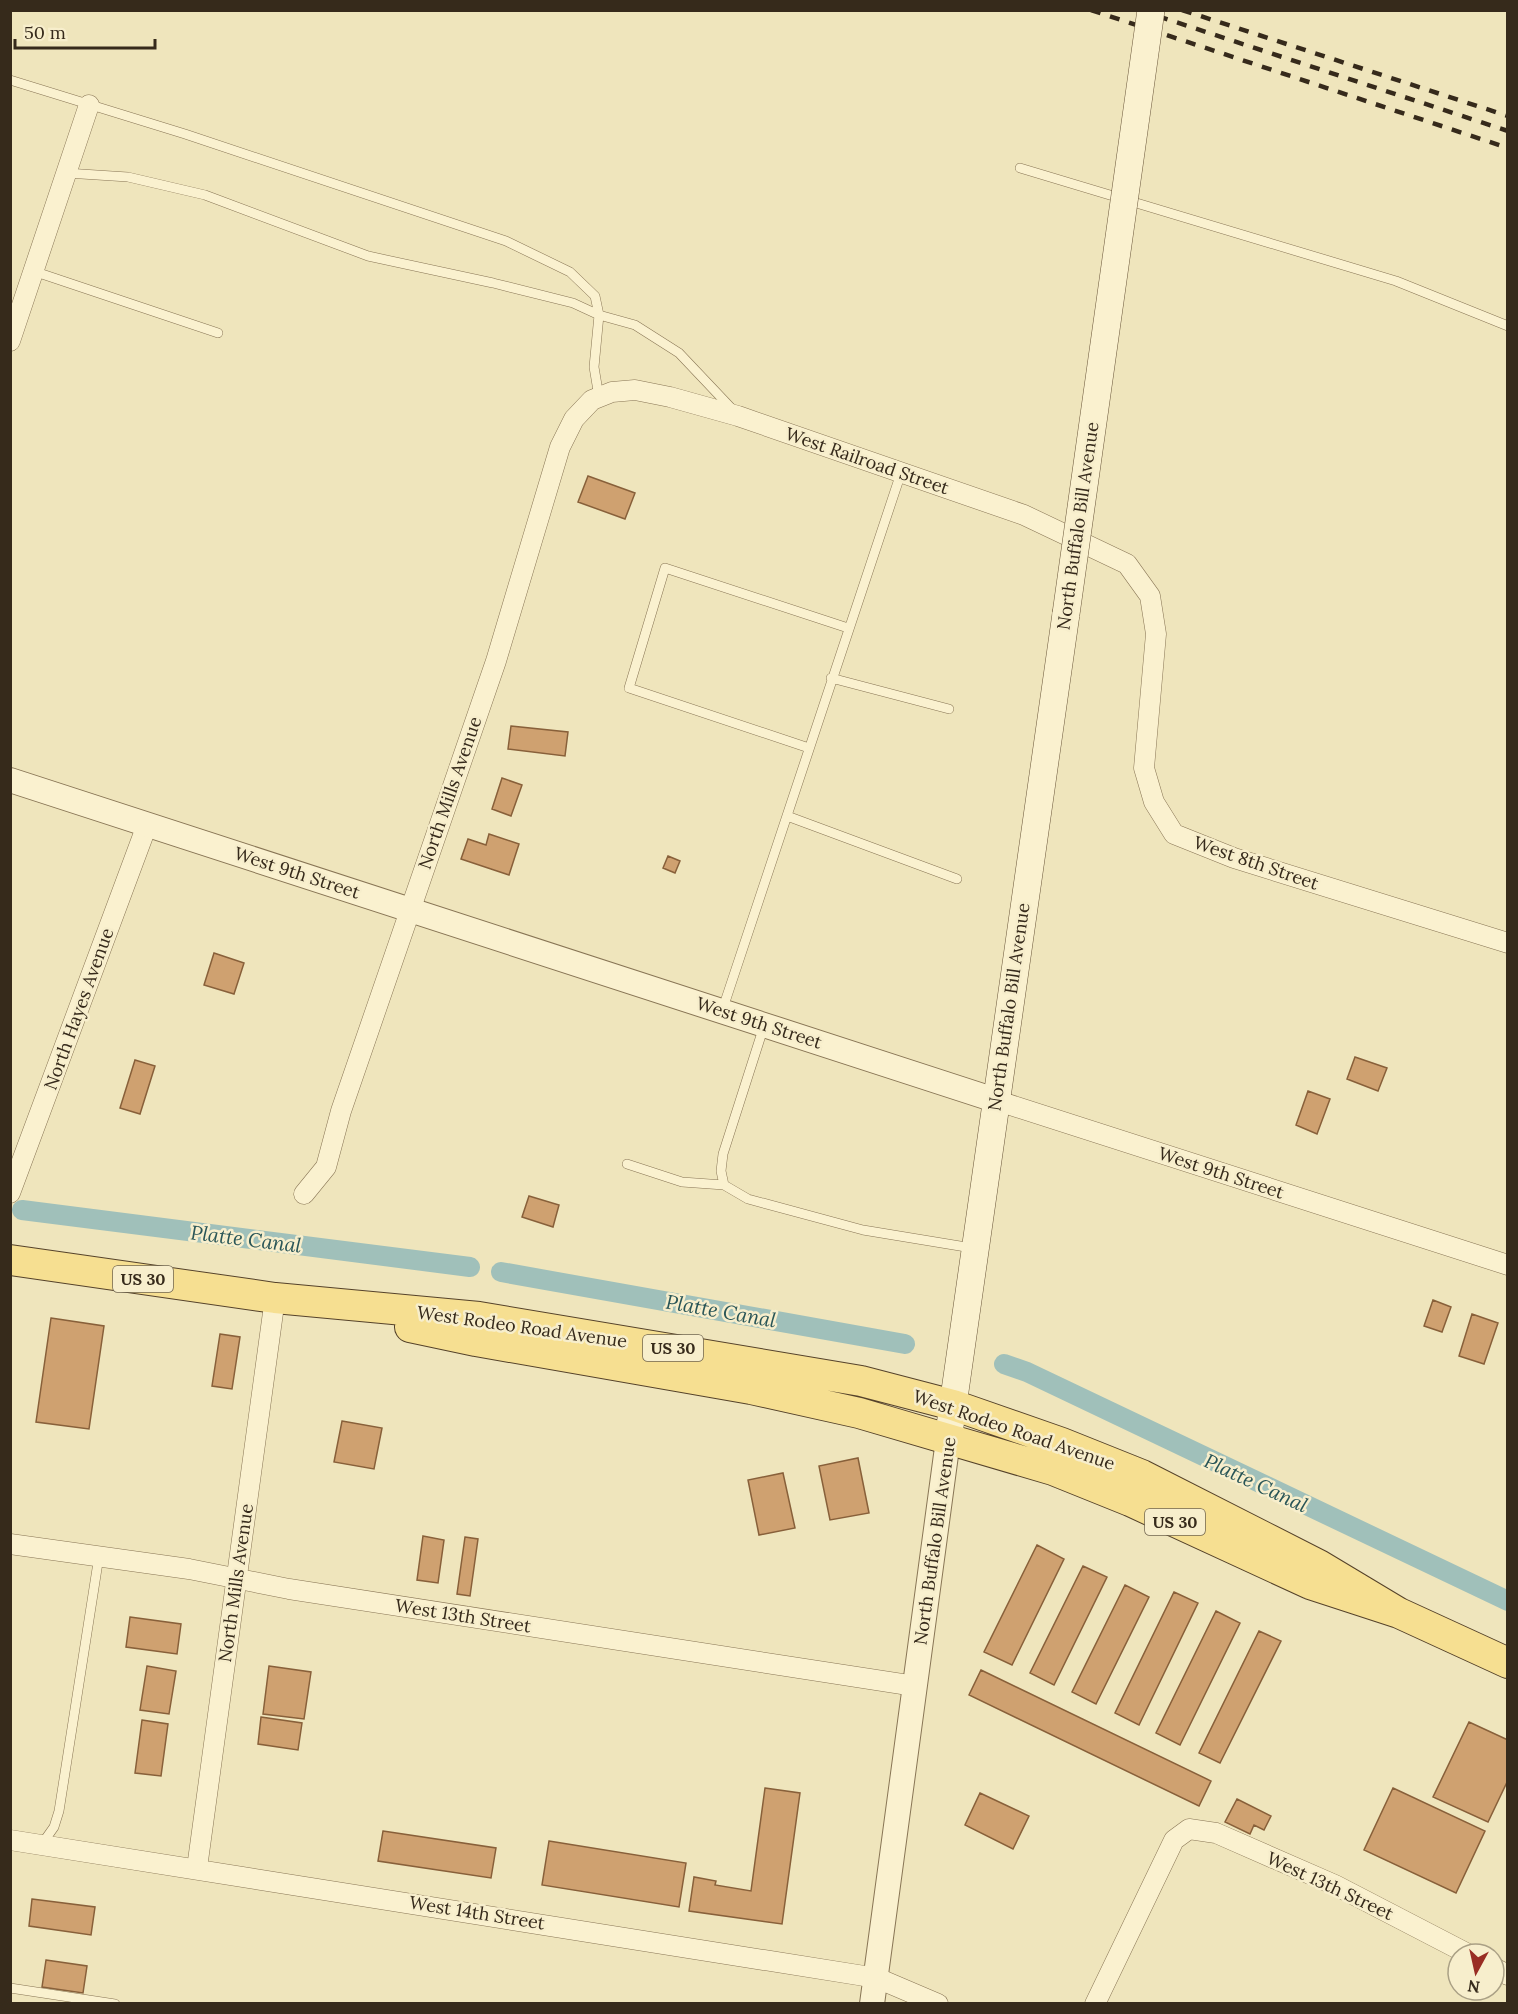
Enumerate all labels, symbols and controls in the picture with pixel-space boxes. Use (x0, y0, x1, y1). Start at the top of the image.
scale bar (15, 12, 154, 50)
text: 50 m (24, 21, 66, 44)
street label: North Buffalo Bill Avenue (1052, 420, 1104, 631)
street label: West Railroad Street (782, 422, 952, 499)
street label: North Mills Avenue (413, 713, 487, 872)
street label: West 8th Street (1191, 830, 1322, 895)
street label: West 9th Street (231, 841, 363, 904)
street label: North Buffalo Bill Avenue (983, 901, 1035, 1112)
street label: North Hayes Avenue (39, 924, 119, 1093)
street label: West 9th Street (693, 991, 825, 1054)
street label: West 9th Street (1155, 1141, 1287, 1204)
water label: Platte Canal (189, 1219, 303, 1258)
road number: US 30 (113, 1266, 173, 1292)
water label: Platte Canal (664, 1289, 778, 1333)
street label: West Rodeo Road Avenue (416, 1300, 629, 1353)
road number: US 30 (643, 1335, 703, 1361)
street label: West Rodeo Road Avenue (910, 1384, 1118, 1475)
street label: North Buffalo Bill Avenue (909, 1435, 961, 1646)
water label: Platte Canal (1200, 1448, 1312, 1518)
street label: North Mills Avenue (213, 1502, 258, 1664)
road number: US 30 (1145, 1509, 1205, 1535)
street label: West 13th Street (394, 1593, 533, 1638)
street label: West 13th Street (1263, 1846, 1397, 1925)
street label: West 14th Street (408, 1890, 546, 1935)
north arrow (1446, 1942, 1506, 2002)
text: N (1466, 1976, 1481, 1998)

